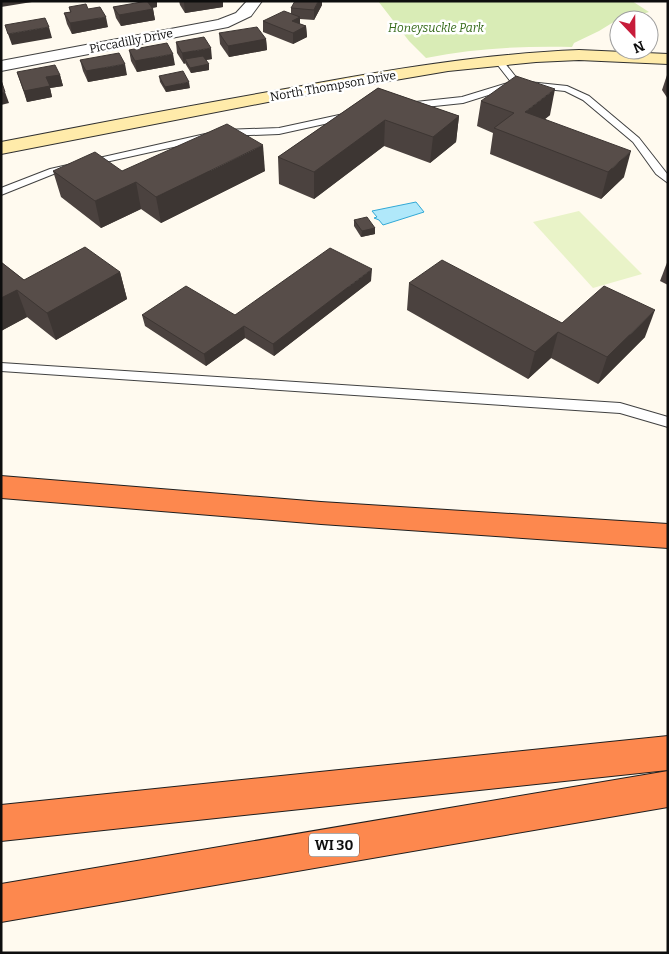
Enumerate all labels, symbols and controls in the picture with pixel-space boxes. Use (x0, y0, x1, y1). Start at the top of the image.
north arrow (609, 10, 659, 60)
park label: Honeysuckle Park (388, 21, 484, 35)
street label: Piccadilly Drive (88, 26, 174, 56)
text: N (630, 37, 647, 57)
street label: North Thompson Drive (269, 68, 397, 104)
road number: WI 30 (309, 834, 359, 856)

